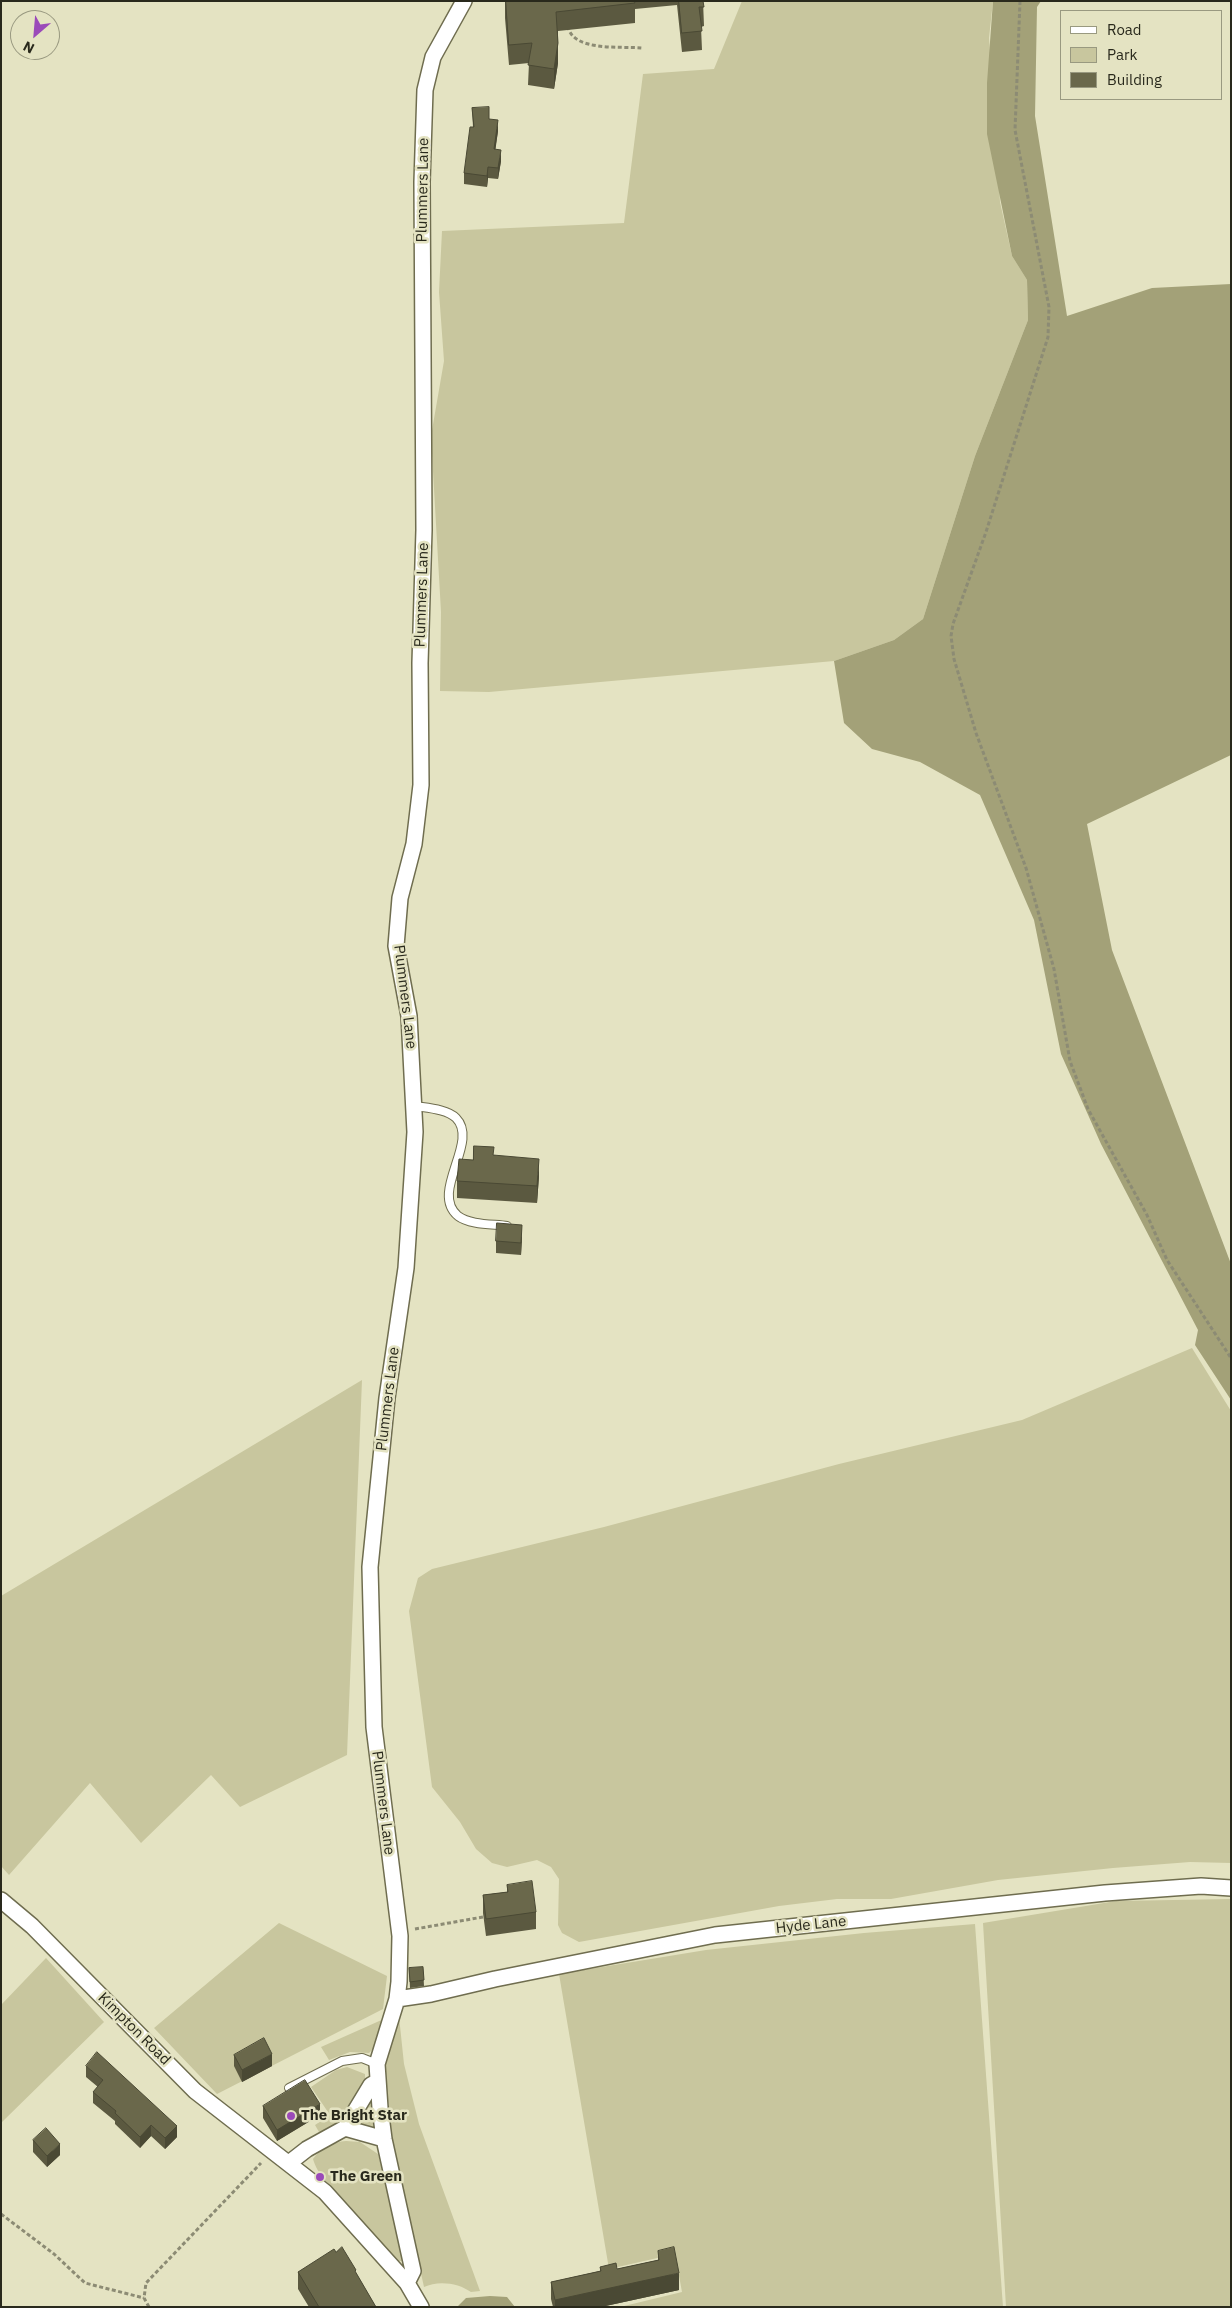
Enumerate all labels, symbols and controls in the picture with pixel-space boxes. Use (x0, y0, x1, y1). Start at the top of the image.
north arrow (10, 10, 60, 60)
legend (1060, 10, 1222, 100)
text: Road (1107, 20, 1142, 39)
text: N (20, 37, 37, 58)
text: Park (1107, 45, 1137, 64)
text: Building (1107, 70, 1162, 89)
street label: Plummers Lane (413, 137, 433, 243)
street label: Plummers Lane (411, 542, 433, 648)
street label: Plummers Lane (390, 944, 420, 1050)
street label: Plummers Lane (373, 1346, 403, 1452)
street label: Plummers Lane (368, 1750, 398, 1856)
street label: Hyde Lane (775, 1912, 847, 1938)
street label: Kimpton Road (94, 1989, 174, 2069)
place label: The Bright Star (301, 2107, 407, 2125)
marker: The Bright Star (285, 2110, 297, 2122)
place label: The Green (330, 2168, 402, 2186)
marker: The Green (314, 2171, 326, 2183)

